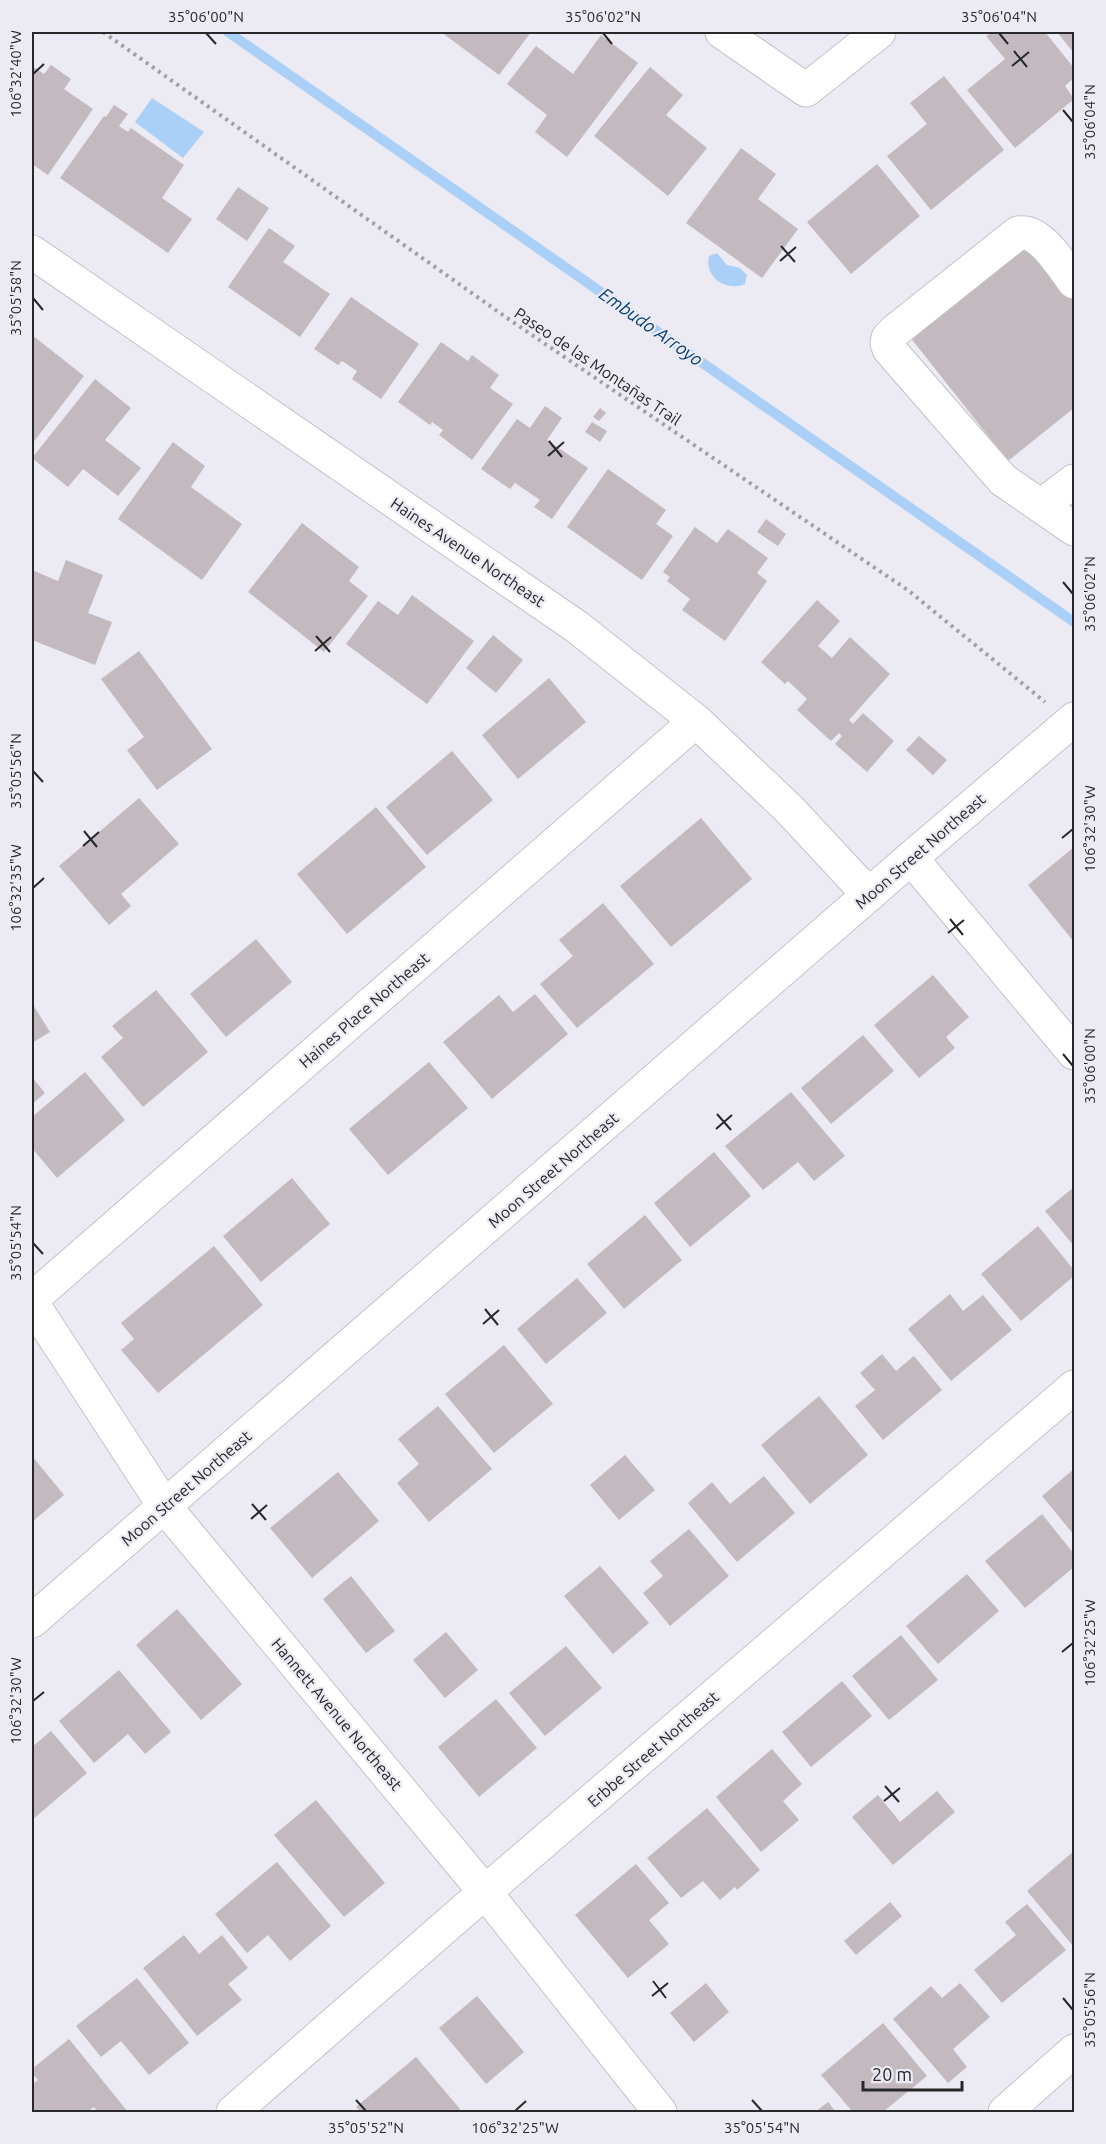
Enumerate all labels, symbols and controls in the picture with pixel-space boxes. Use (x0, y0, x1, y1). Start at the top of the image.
text: 35°06'00"N (168, 8, 244, 25)
text: 35°06'02"N (565, 8, 641, 25)
text: 35°06'04"N (961, 8, 1037, 25)
text: 106°32'40"W (7, 30, 24, 118)
text: 35°06'04"N (1081, 84, 1098, 160)
text: 35°05'58"N (7, 260, 24, 336)
water label: Embudo Arroyo (596, 283, 707, 369)
street label: Paseo de las Montañas Trail (511, 303, 685, 429)
street label: Haines Avenue Northeast (388, 494, 549, 611)
text: 35°06'02"N (1081, 556, 1098, 632)
text: 35°05'56"N (7, 733, 24, 809)
text: 106°32'30"W (1081, 785, 1098, 873)
street label: Moon Street Northeast (851, 789, 989, 912)
text: 106°32'35"W (7, 844, 24, 932)
street label: Haines Place Northeast (295, 948, 433, 1071)
text: 35°06'00"N (1081, 1028, 1098, 1104)
street label: Moon Street Northeast (484, 1108, 622, 1231)
text: 35°05'54"N (7, 1205, 24, 1281)
street label: Moon Street Northeast (117, 1426, 255, 1549)
text: 106°32'25"W (1081, 1599, 1098, 1687)
street label: Hannett Avenue Northeast (268, 1634, 406, 1794)
text: 106°32'30"W (7, 1657, 24, 1745)
street label: Erbbe Street Northeast (584, 1687, 723, 1811)
text: 35°05'56"N (1081, 1972, 1098, 2048)
scale bar (863, 2054, 962, 2092)
text: 20 m (872, 2064, 912, 2084)
text: 35°05'52"N (328, 2119, 404, 2136)
text: 106°32'25"W (471, 2119, 559, 2136)
text: 35°05'54"N (724, 2119, 800, 2136)

